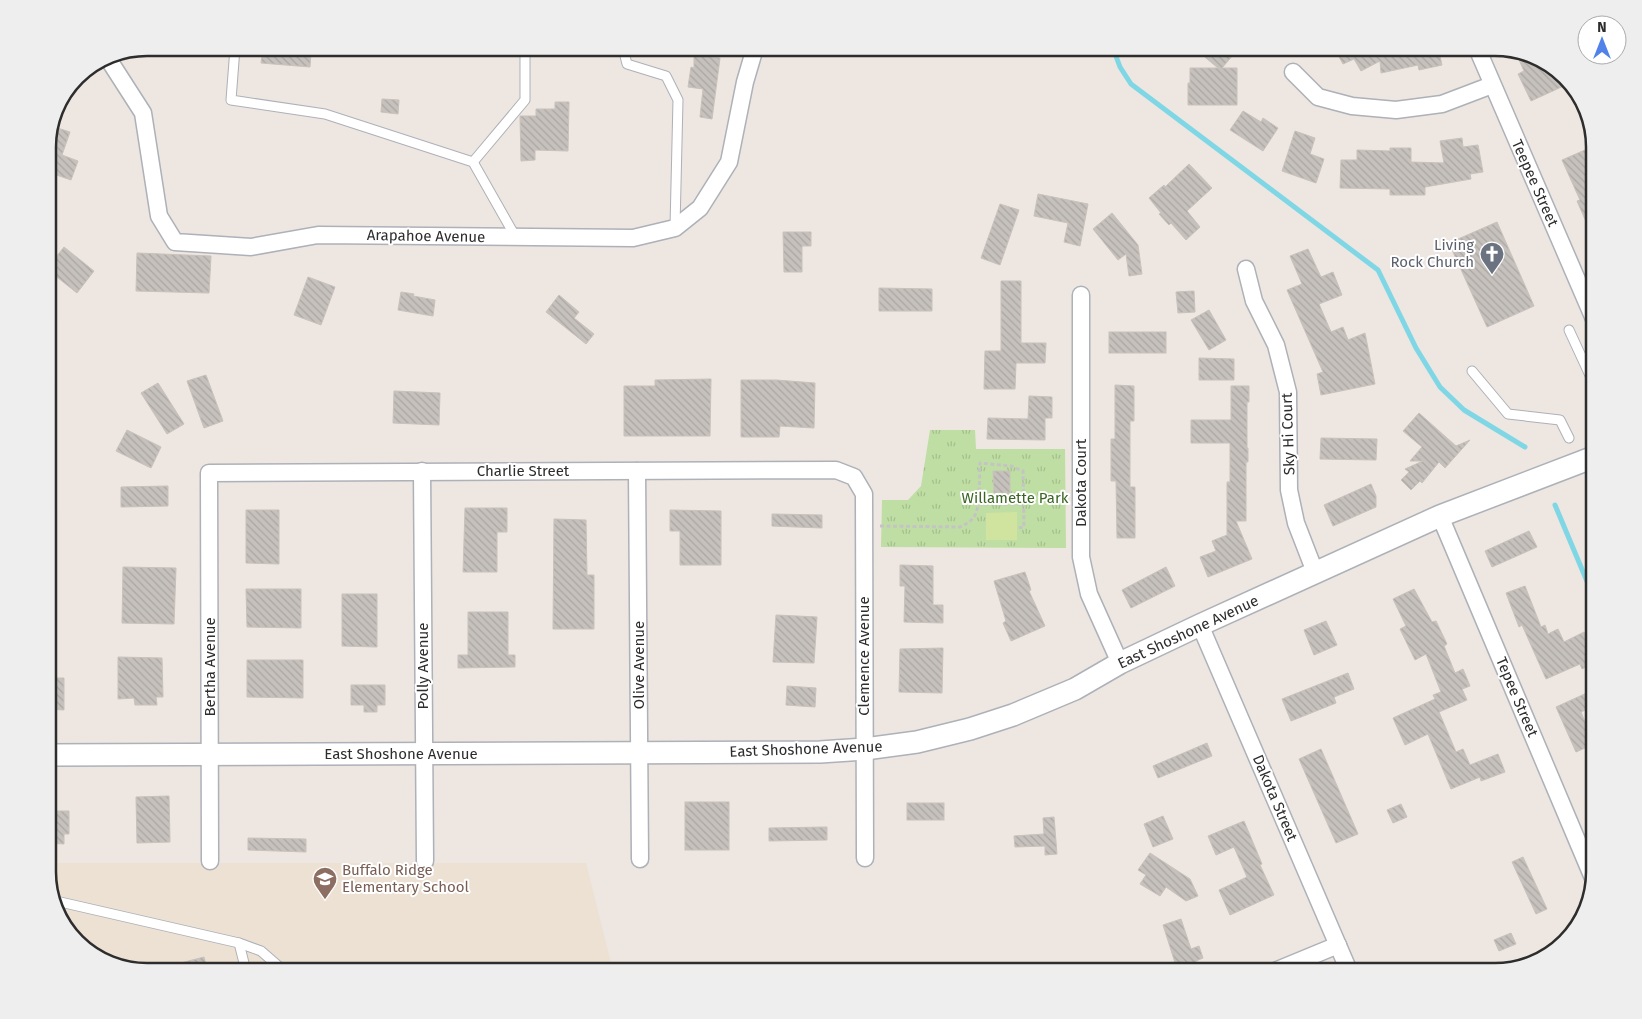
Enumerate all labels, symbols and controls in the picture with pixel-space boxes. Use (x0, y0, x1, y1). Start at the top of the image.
north arrow (1577, 15, 1627, 65)
text: N (1597, 19, 1607, 36)
street label: Teepee Street (1508, 137, 1562, 230)
street label: Arapahoe Avenue (367, 226, 485, 246)
place label: Living Rock Church (1390, 236, 1474, 271)
church icon: Living Rock Church (1479, 241, 1505, 275)
street label: Sky Hi Court (1278, 392, 1298, 475)
street label: Dakota Court (1072, 438, 1090, 527)
street label: Charlie Street (477, 462, 570, 480)
park label: Willamette Park (962, 489, 1069, 507)
street label: East Shoshone Avenue (1115, 591, 1261, 673)
street label: Clemence Avenue (855, 596, 873, 716)
street label: Bertha Avenue (201, 617, 219, 717)
street label: Olive Avenue (630, 621, 648, 709)
street label: Polly Avenue (414, 623, 432, 709)
street label: Tepee Street (1492, 654, 1542, 740)
street label: East Shoshone Avenue (729, 737, 883, 761)
street label: East Shoshone Avenue (324, 745, 478, 763)
street label: Dakota Street (1249, 752, 1302, 844)
place label: Buffalo Ridge Elementary School (342, 861, 470, 896)
school or university icon: Buffalo Ridge Elementary School (312, 866, 338, 900)

